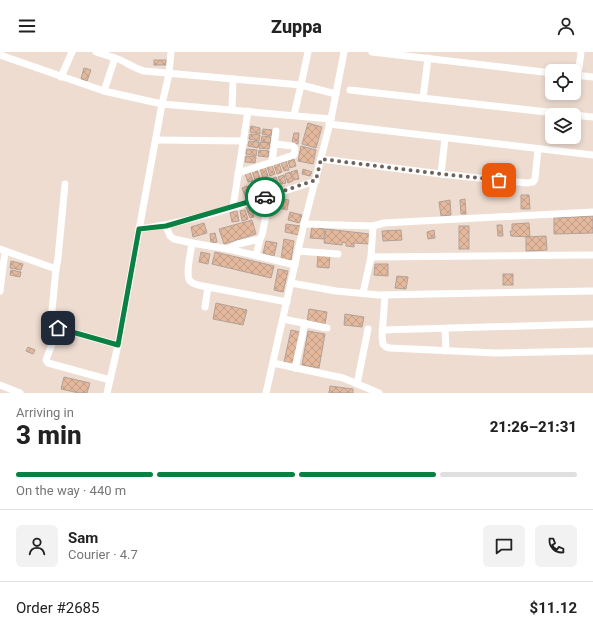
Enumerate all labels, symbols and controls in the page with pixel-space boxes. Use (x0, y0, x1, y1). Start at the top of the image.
icon: menu (16, 15, 38, 37)
icon: person (555, 15, 577, 37)
text: Zuppa (271, 16, 322, 37)
map controls (545, 64, 581, 144)
button: locate (545, 64, 581, 100)
button: layers (545, 108, 581, 144)
pin (482, 163, 516, 197)
icon: bag (488, 169, 510, 191)
courier (245, 177, 285, 217)
icon: car (254, 186, 276, 208)
pin (41, 311, 75, 345)
icon: home (47, 317, 69, 339)
text: Arriving in (16, 405, 74, 420)
text: 21:26–21:31 (490, 418, 577, 436)
text: 3 min (16, 420, 82, 450)
text: On the way · 440 m (16, 483, 126, 498)
button: person (16, 525, 58, 567)
button: chat (483, 525, 525, 567)
button: phone (535, 525, 577, 567)
text: Sam (68, 529, 98, 547)
text: Courier · 4.7 (68, 547, 138, 562)
text: Order #2685 (16, 599, 99, 617)
text: $11.12 (530, 599, 577, 617)

